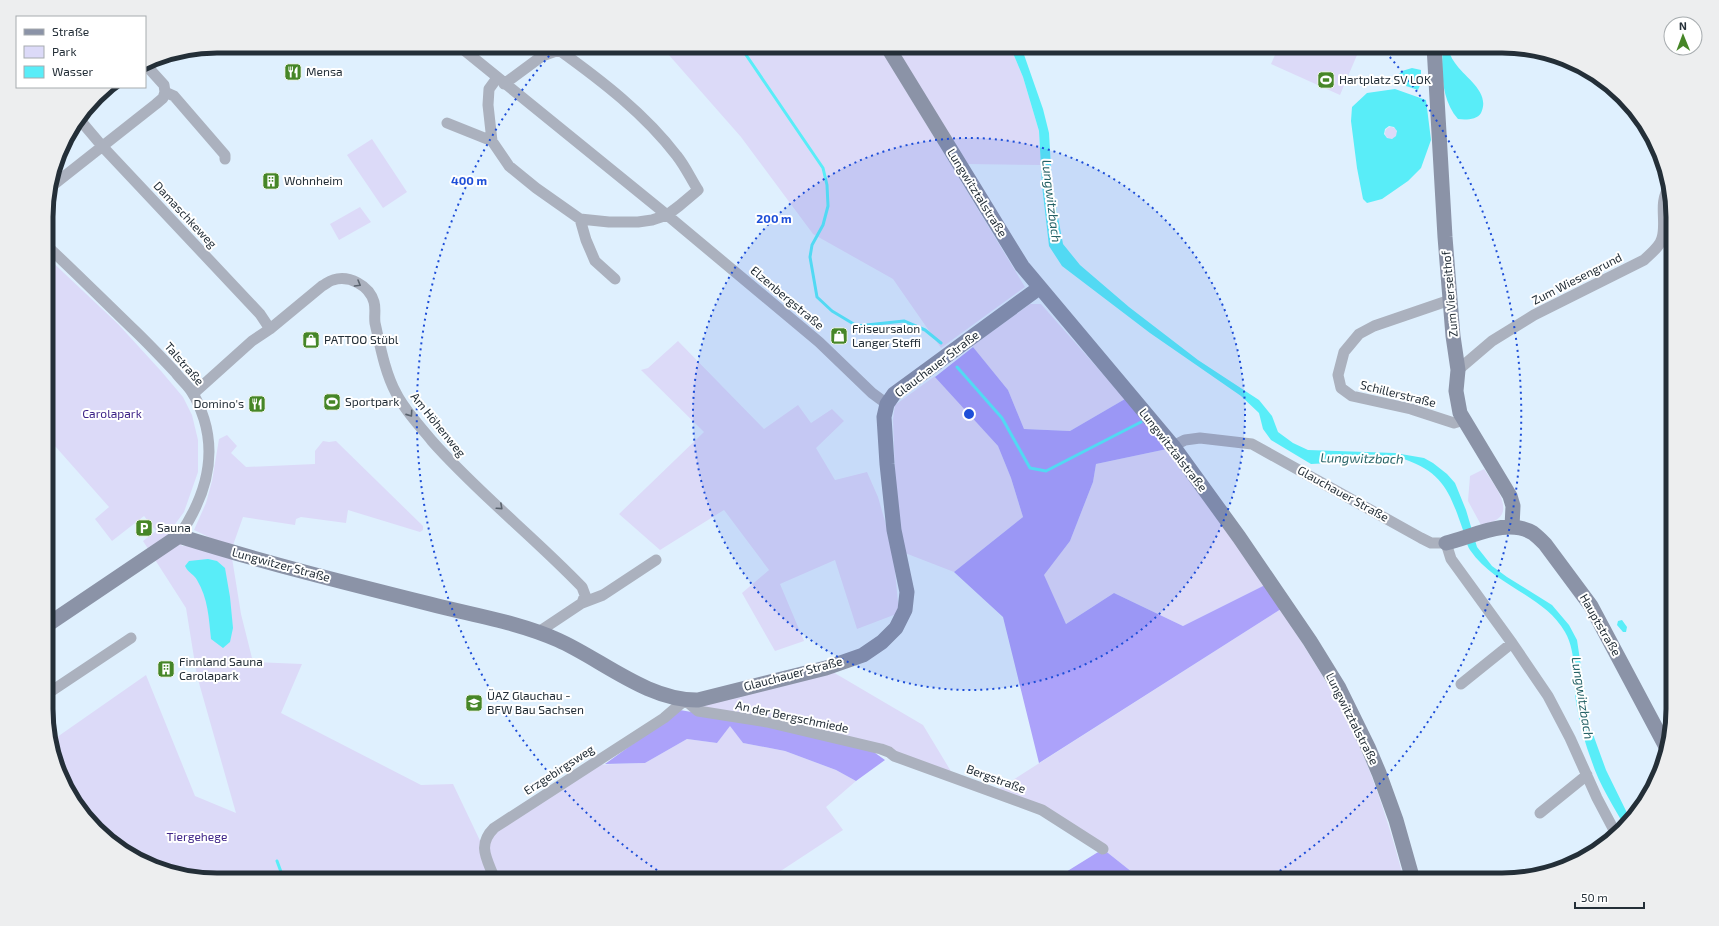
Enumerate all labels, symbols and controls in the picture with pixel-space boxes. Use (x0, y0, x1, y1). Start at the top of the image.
legend (16, 16, 146, 88)
north arrow (1663, 16, 1703, 56)
text: N (1679, 19, 1687, 32)
text: Straße (52, 24, 89, 38)
text: Park (52, 44, 77, 58)
restaurant icon: Mensa (283, 62, 303, 82)
text: Wasser (52, 64, 93, 78)
place label: Mensa (306, 64, 343, 78)
sports icon: Hartplatz SV LOK (1316, 70, 1336, 90)
place label: Hartplatz SV LOK (1339, 72, 1431, 86)
street label: Lungwitztalstraße (945, 146, 1011, 239)
water label: Lungwitzbach (1039, 159, 1065, 243)
building icon: Wohnheim (261, 171, 281, 191)
place label: Wohnheim (284, 173, 343, 187)
text: 400 m (451, 173, 487, 187)
street label: Damaschkeweg (151, 178, 220, 251)
text: 200 m (756, 211, 792, 225)
street label: Zum Wiesengrund (1529, 249, 1624, 307)
street label: Zum Vierseithof (1438, 250, 1460, 338)
street label: Elzenbergstraße (748, 263, 827, 332)
one-way arrow (354, 280, 361, 287)
place label: Friseursalon Langer Steffi (852, 321, 921, 349)
shop icon: Friseursalon Langer Steffi (829, 326, 849, 346)
street label: Glauchauer Straße (892, 327, 981, 399)
shop icon: PATTOO Stübl (301, 330, 321, 350)
place label: PATTOO Stübl (324, 332, 399, 346)
street label: Talstraße (162, 339, 207, 388)
street label: Schillerstraße (1359, 377, 1438, 409)
street label: Am Höhenweg (409, 389, 469, 460)
sports icon: Sportpark (322, 392, 342, 412)
restaurant icon: Domino's (247, 394, 267, 414)
place label: Sportpark (345, 394, 399, 408)
place label: Domino's (194, 396, 244, 410)
street label: Lungwitztalstraße (1137, 405, 1211, 494)
park label: Carolapark (82, 406, 142, 420)
centre of rings (962, 407, 976, 421)
one-way arrow (405, 409, 412, 416)
water label: Lungwitzbach (1320, 449, 1404, 467)
street label: Glauchauer Straße (1296, 462, 1391, 524)
one-way arrow (495, 503, 502, 510)
parking icon: Sauna (134, 518, 154, 538)
place label: Sauna (157, 520, 191, 534)
street label: Lungwitzer Straße (231, 544, 332, 584)
street label: Hauptstraße (1577, 591, 1624, 658)
street label: Glauchauer Straße (742, 653, 844, 693)
place label: Finnland Sauna Carolapark (179, 654, 263, 682)
water label: Lungwitzbach (1569, 656, 1597, 740)
building icon: Finnland Sauna Carolapark (156, 659, 176, 679)
street label: Lungwitztalstraße (1324, 670, 1382, 767)
place label: ÜAZ Glauchau - BFW Bau Sachsen (487, 688, 584, 716)
school or university icon: ÜAZ Glauchau - BFW Bau Sachsen (464, 693, 484, 713)
street label: An der Bergschmiede (734, 697, 850, 735)
street label: Erzgebirgsweg (521, 741, 597, 797)
street label: Bergstraße (965, 761, 1028, 795)
park label: Tiergehege (167, 829, 227, 843)
scale bar (1575, 884, 1644, 910)
text: 50 m (1581, 890, 1608, 904)

